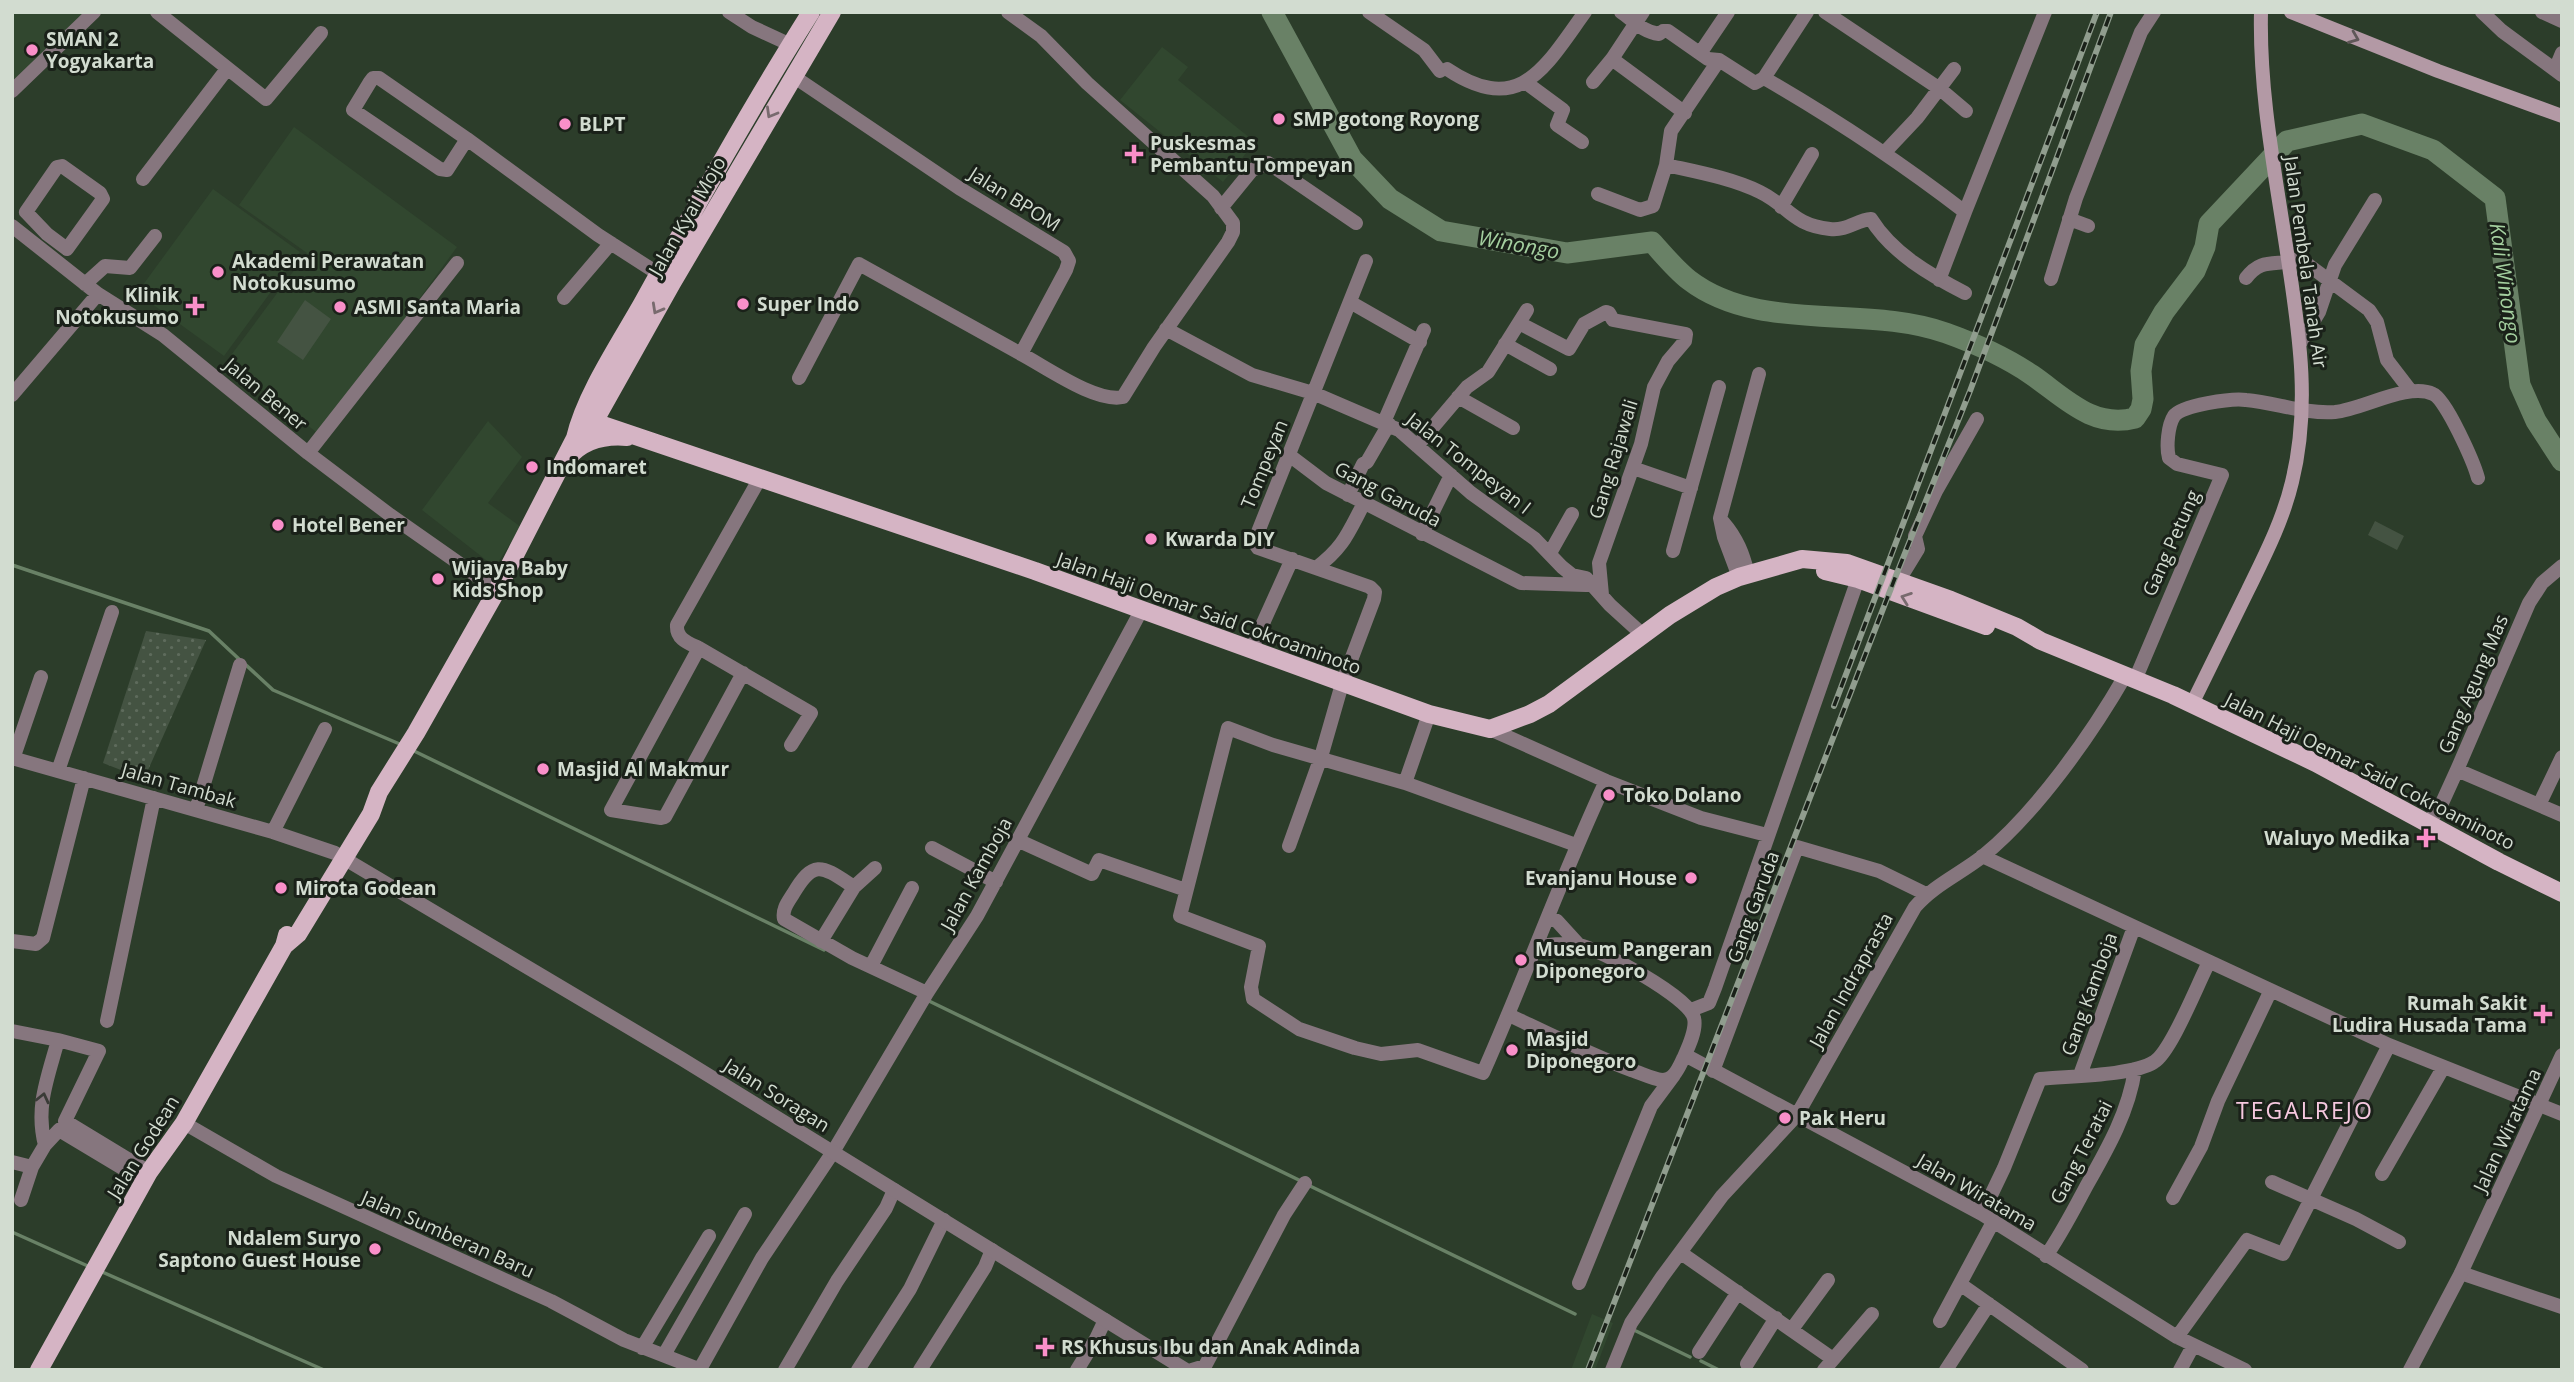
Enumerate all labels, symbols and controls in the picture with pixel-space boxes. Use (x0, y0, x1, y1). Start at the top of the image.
place label: SMAN 2 Yogyakarta (46, 26, 154, 74)
one-way arrow (2348, 29, 2360, 43)
marker: SMAN 2 Yogyakarta (24, 42, 40, 58)
one-way arrow (766, 105, 779, 118)
place label: SMP gotong Royong (1293, 106, 1479, 132)
place label: BLPT (579, 111, 625, 137)
marker: SMP gotong Royong (1271, 111, 1287, 127)
marker: BLPT (557, 116, 573, 132)
place label: Puskesmas Pembantu Tompeyan (1150, 130, 1353, 178)
marker: Puskesmas Pembantu Tompeyan (1124, 144, 1144, 164)
street label: Jalan Kyai Mojo (641, 152, 732, 282)
street label: Jalan Pembela Tanah Air (2278, 152, 2334, 370)
street label: Jalan BPOM (963, 160, 1066, 237)
water label: Kali Winongo (2484, 221, 2528, 345)
water label: Winongo (1476, 223, 1562, 265)
place label: Akademi Perawatan Notokusumo (232, 248, 424, 296)
marker: Akademi Perawatan Notokusumo (210, 264, 226, 280)
place label: Klinik Notokusumo (55, 282, 179, 330)
place label: Super Indo (757, 291, 859, 317)
place label: ASMI Santa Maria (354, 294, 521, 320)
marker: Klinik Notokusumo (185, 296, 205, 316)
marker: Super Indo (735, 296, 751, 312)
marker: ASMI Santa Maria (332, 299, 348, 315)
one-way arrow (652, 302, 665, 315)
street label: Jalan Bener (218, 350, 313, 436)
street label: Gang Rajawali (1582, 396, 1644, 522)
street label: Jalan Tompeyan I (1400, 405, 1537, 520)
street label: Tompeyan (1234, 416, 1294, 512)
place label: Indomaret (546, 454, 647, 480)
street label: Gang Garuda (1330, 455, 1446, 533)
marker: Indomaret (524, 459, 540, 475)
street label: Gang Petung (2136, 486, 2206, 600)
place label: Hotel Bener (292, 512, 405, 538)
marker: Hotel Bener (270, 517, 286, 533)
place label: Kwarda DIY (1165, 526, 1275, 552)
marker: Kwarda DIY (1143, 531, 1159, 547)
street label: Jalan Haji Oemar Said Cokroaminoto (1051, 545, 1365, 680)
place label: Wijaya Baby Kids Shop (452, 555, 568, 603)
marker: Wijaya Baby Kids Shop (430, 571, 446, 587)
one-way arrow (1901, 592, 1913, 606)
street label: Gang Agung Mas (2432, 610, 2514, 758)
street label: Jalan Haji Oemar Said Cokroaminoto (2219, 685, 2519, 856)
street label: Jalan Tambak (117, 756, 239, 814)
place label: Masjid Al Makmur (557, 756, 730, 782)
marker: Masjid Al Makmur (535, 761, 551, 777)
place label: Toko Dolano (1623, 782, 1742, 808)
marker: Toko Dolano (1601, 787, 1617, 803)
street label: Jalan Kamboja (933, 813, 1018, 937)
place label: Waluyo Medika (2264, 825, 2410, 851)
marker: Waluyo Medika (2416, 828, 2436, 848)
street label: Gang Garuda (1721, 847, 1785, 967)
place label: Evanjanu House (1525, 865, 1677, 891)
marker: Evanjanu House (1683, 870, 1699, 886)
place label: Mirota Godean (295, 875, 437, 901)
marker: Mirota Godean (273, 880, 289, 896)
street label: Jalan Indraprasta (1802, 908, 1899, 1054)
street label: Gang Kamboja (2055, 929, 2123, 1059)
place label: Museum Pangeran Diponegoro (1535, 936, 1713, 984)
marker: Museum Pangeran Diponegoro (1513, 952, 1529, 968)
place label: Rumah Sakit Ludira Husada Tama (2332, 990, 2527, 1038)
marker: Rumah Sakit Ludira Husada Tama (2533, 1004, 2553, 1024)
place label: Masjid Diponegoro (1526, 1026, 1636, 1074)
marker: Masjid Diponegoro (1504, 1042, 1520, 1058)
street label: Jalan Soragan (717, 1051, 835, 1138)
street label: Jalan Wiratama (2466, 1064, 2547, 1198)
street label: Jalan Godean (100, 1090, 185, 1205)
one-way arrow (35, 1092, 49, 1104)
district label: TEGALREJO (2236, 1094, 2374, 1126)
street label: Gang Teratai (2044, 1096, 2118, 1208)
place label: Pak Heru (1799, 1105, 1886, 1131)
marker: Pak Heru (1777, 1110, 1793, 1126)
street label: Jalan Wiratama (1911, 1146, 2041, 1237)
street label: Jalan Sumberan Baru (356, 1183, 539, 1284)
place label: Ndalem Suryo Saptono Guest House (158, 1225, 361, 1273)
marker: Ndalem Suryo Saptono Guest House (367, 1241, 383, 1257)
place label: RS Khusus Ibu dan Anak Adinda (1061, 1334, 1360, 1360)
marker: RS Khusus Ibu dan Anak Adinda (1035, 1337, 1055, 1357)

